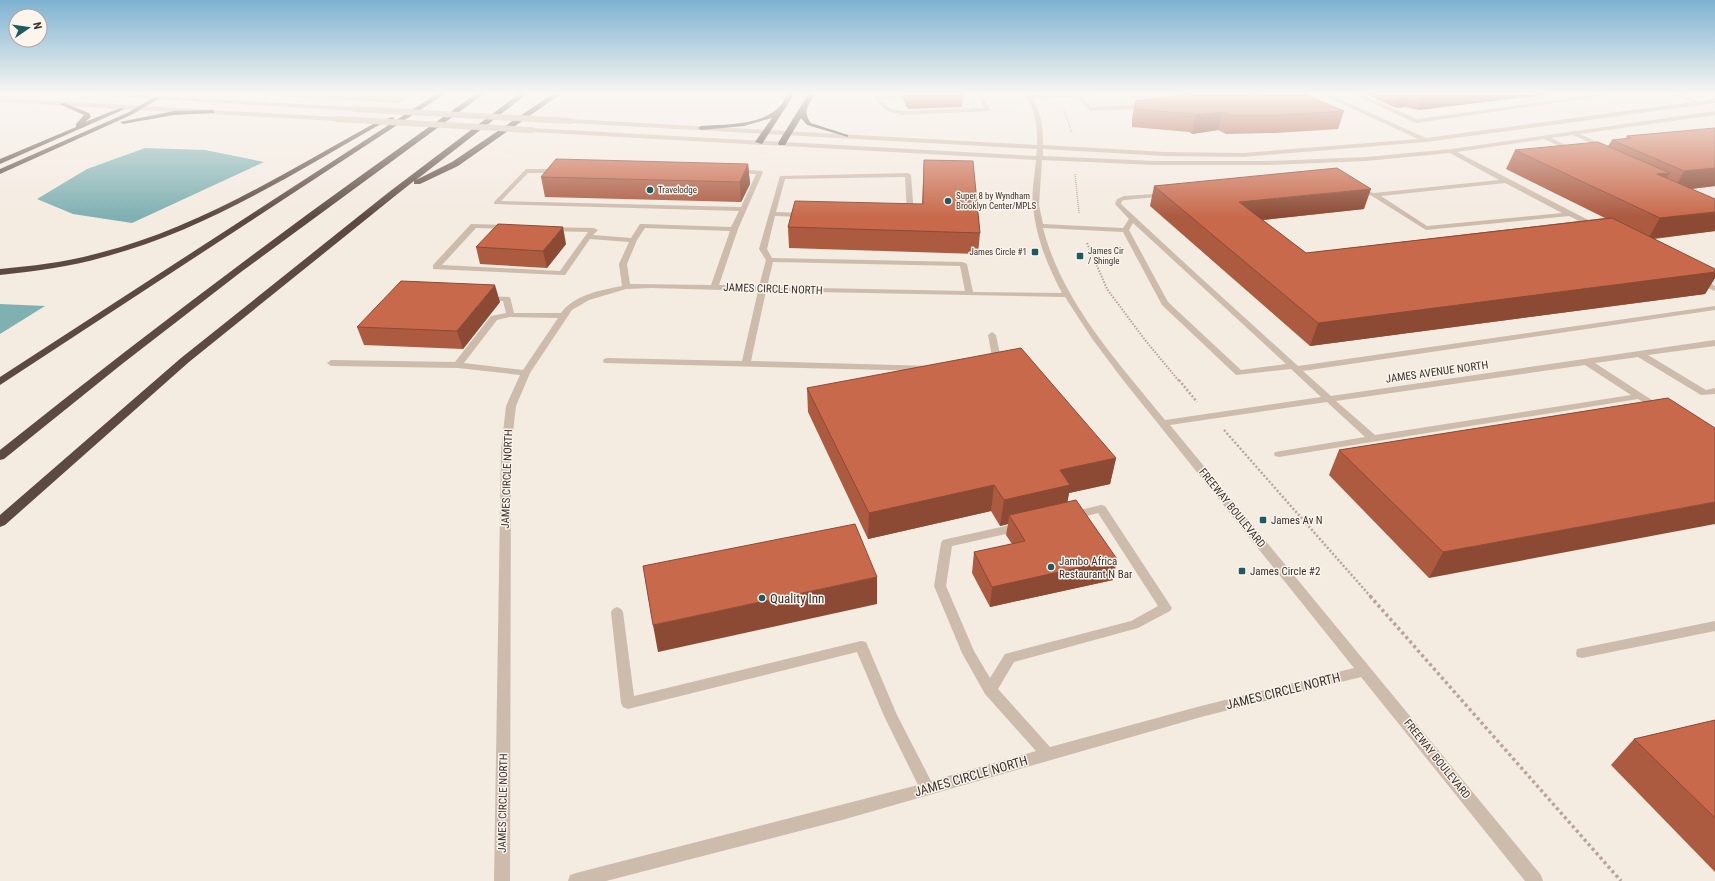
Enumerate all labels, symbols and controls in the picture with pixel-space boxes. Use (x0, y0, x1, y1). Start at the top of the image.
north arrow (8, 8, 48, 48)
text: N (30, 21, 44, 31)
marker: Travelodge (645, 185, 655, 195)
place label: Travelodge (658, 185, 697, 195)
place label: Super 8 by Wyndham Brooklyn Center/MPLS (956, 191, 1037, 211)
marker: Super 8 by Wyndham Brooklyn Center/MPLS (943, 196, 953, 206)
place label: James Cir / Shingle (1088, 246, 1124, 266)
place label: James Circle #1 (969, 247, 1027, 257)
marker: James Circle #1 (1030, 247, 1040, 257)
marker: James Cir / Shingle (1075, 251, 1085, 261)
street label: JAMES CIRCLE NORTH (723, 281, 823, 297)
street label: JAMES AVENUE NORTH (1385, 358, 1489, 386)
street label: JAMES CIRCLE NORTH (499, 429, 515, 529)
street label: FREEWAY BOULEVARD (1196, 466, 1268, 550)
place label: James Av N (1271, 514, 1323, 527)
marker: James Av N (1258, 515, 1268, 525)
place label: Jambo Africa Restaurant N Bar (1059, 555, 1133, 581)
marker: Jambo Africa Restaurant N Bar (1046, 562, 1056, 572)
place label: James Circle #2 (1250, 565, 1320, 578)
marker: James Circle #2 (1237, 566, 1247, 576)
place label: Quality Inn (770, 591, 824, 606)
marker: Quality Inn (757, 593, 767, 603)
street label: JAMES CIRCLE NORTH (1224, 670, 1342, 712)
street label: FREEWAY BOULEVARD (1401, 717, 1473, 801)
street label: JAMES CIRCLE NORTH (496, 753, 510, 853)
street label: JAMES CIRCLE NORTH (913, 753, 1029, 799)

